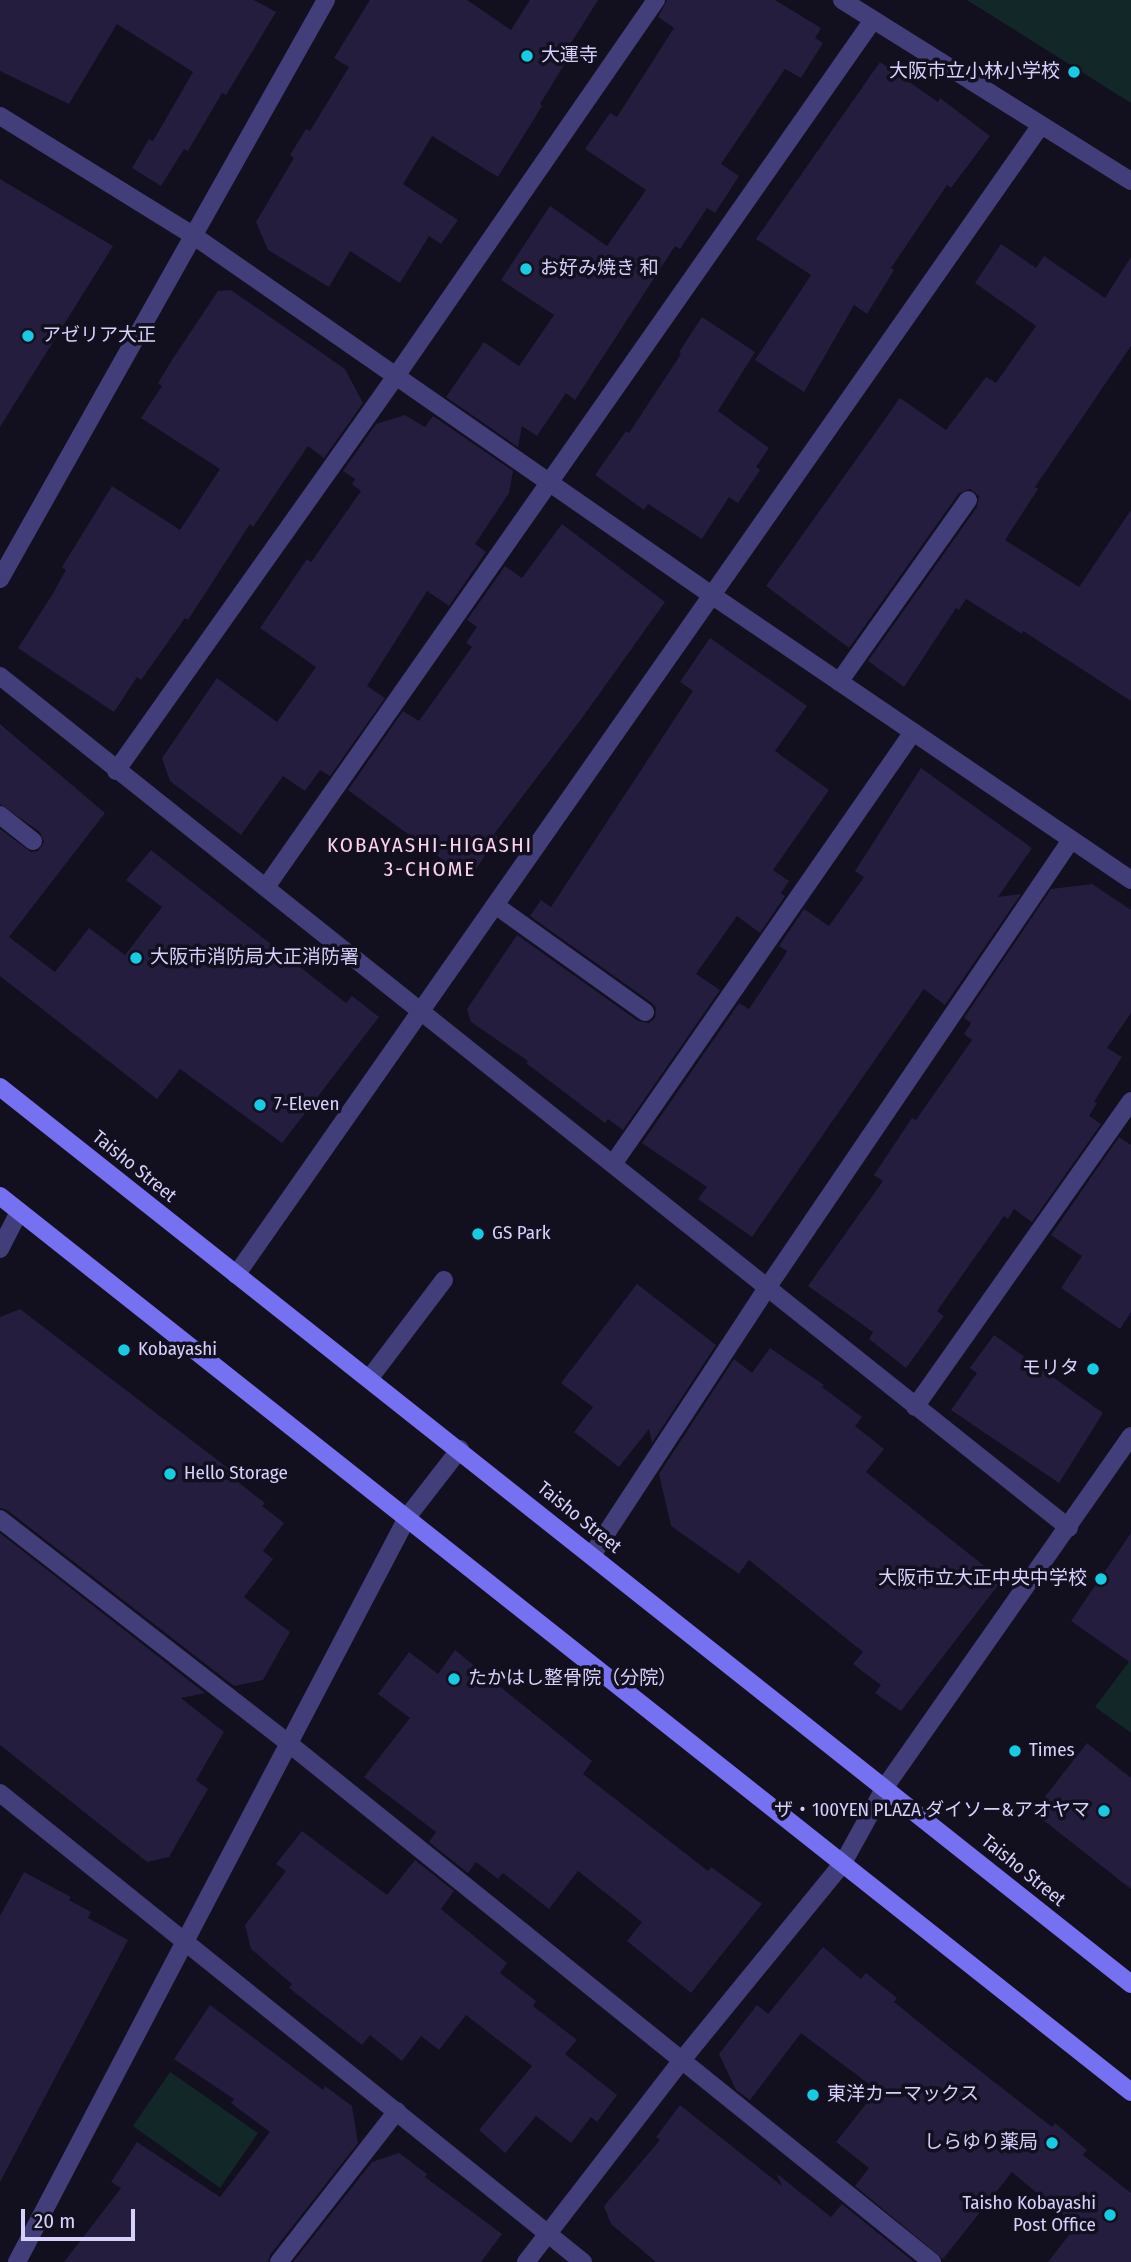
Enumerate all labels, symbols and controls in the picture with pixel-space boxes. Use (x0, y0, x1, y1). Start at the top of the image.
place label: 大運寺 (541, 45, 598, 67)
marker: 大運寺 (519, 48, 535, 64)
place label: 大阪市立小林小学校 (889, 61, 1060, 83)
marker: 大阪市立小林小学校 (1066, 64, 1082, 80)
place label: お好み焼き 和 (540, 258, 658, 280)
marker: お好み焼き 和 (518, 261, 534, 277)
place label: アゼリア大正 (42, 325, 156, 347)
marker: アゼリア大正 (20, 328, 36, 344)
district label: KOBAYASHI-HIGASHI 3-CHOME (329, 833, 531, 883)
place label: 大阪市消防局大正消防署 (150, 947, 359, 969)
marker: 大阪市消防局大正消防署 (128, 950, 144, 966)
place label: 7-Eleven (274, 1094, 339, 1116)
marker: 7-Eleven (252, 1097, 268, 1113)
street label: Taisho Street (87, 1126, 181, 1208)
place label: GS Park (492, 1223, 551, 1245)
marker: GS Park (470, 1226, 486, 1242)
place label: Kobayashi (138, 1339, 217, 1361)
marker: Kobayashi (116, 1342, 132, 1358)
place label: モリタ (1022, 1358, 1079, 1380)
marker: モリタ (1085, 1361, 1101, 1377)
place label: Hello Storage (184, 1463, 288, 1485)
marker: Hello Storage (162, 1466, 178, 1482)
street label: Taisho Street (532, 1477, 626, 1559)
place label: 大阪市立大正中央中学校 (878, 1568, 1087, 1590)
marker: 大阪市立大正中央中学校 (1093, 1571, 1109, 1587)
place label: たかはし整骨院（分院） (468, 1668, 677, 1690)
marker: たかはし整骨院（分院） (446, 1671, 462, 1687)
place label: Times (1029, 1740, 1075, 1762)
marker: Times (1007, 1743, 1023, 1759)
place label: ザ・100YEN PLAZA ダイソー&アオヤマ (774, 1800, 1090, 1822)
marker: ザ・100YEN PLAZA ダイソー&アオヤマ (1096, 1803, 1112, 1819)
street label: Taisho Street (976, 1830, 1070, 1912)
place label: 東洋カーマックス (827, 2084, 979, 2106)
marker: 東洋カーマックス (805, 2087, 821, 2103)
place label: しらゆり薬局 (924, 2132, 1038, 2154)
marker: しらゆり薬局 (1044, 2135, 1060, 2151)
place label: Taisho Kobayashi Post Office (962, 2193, 1096, 2237)
scale bar (24, 2196, 138, 2240)
marker: Taisho Kobayashi Post Office (1102, 2207, 1118, 2223)
text: 20 m (34, 2208, 75, 2234)

